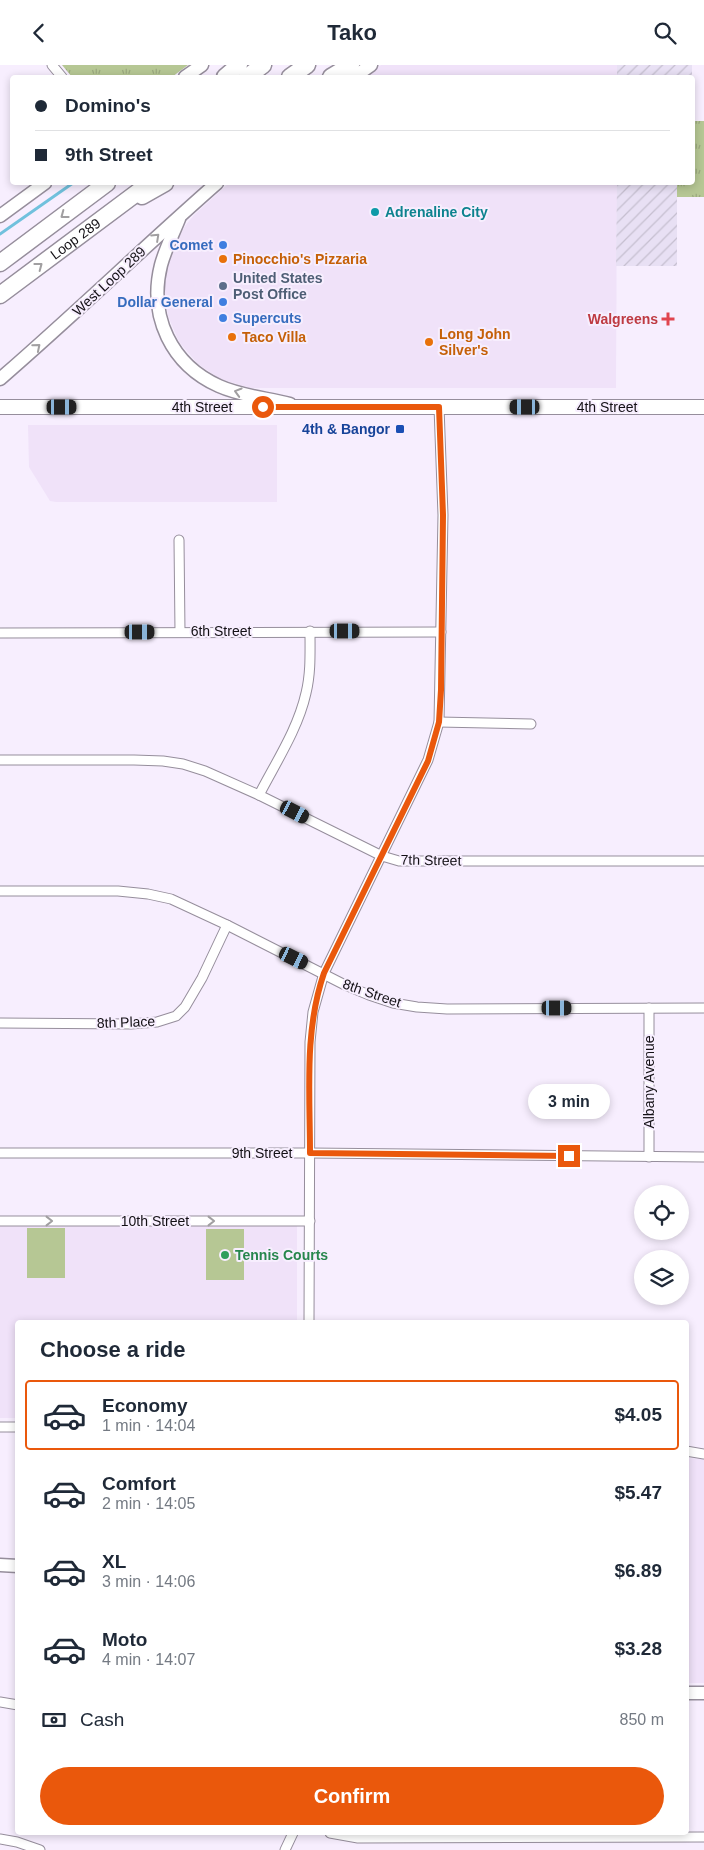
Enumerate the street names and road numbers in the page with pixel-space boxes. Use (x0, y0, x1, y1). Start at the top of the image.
street label: Loop 289 (47, 215, 104, 263)
street label: West Loop 289 (69, 243, 149, 319)
street label: 4th Street (172, 399, 232, 415)
street label: 4th Street (577, 399, 637, 415)
street label: 6th Street (191, 623, 251, 639)
street label: 7th Street (401, 851, 462, 869)
street label: 8th Street (341, 976, 403, 1010)
street label: 8th Place (97, 1013, 156, 1031)
street label: Albany Avenue (641, 1035, 657, 1129)
street label: 9th Street (232, 1145, 292, 1161)
street label: 10th Street (121, 1213, 189, 1229)

